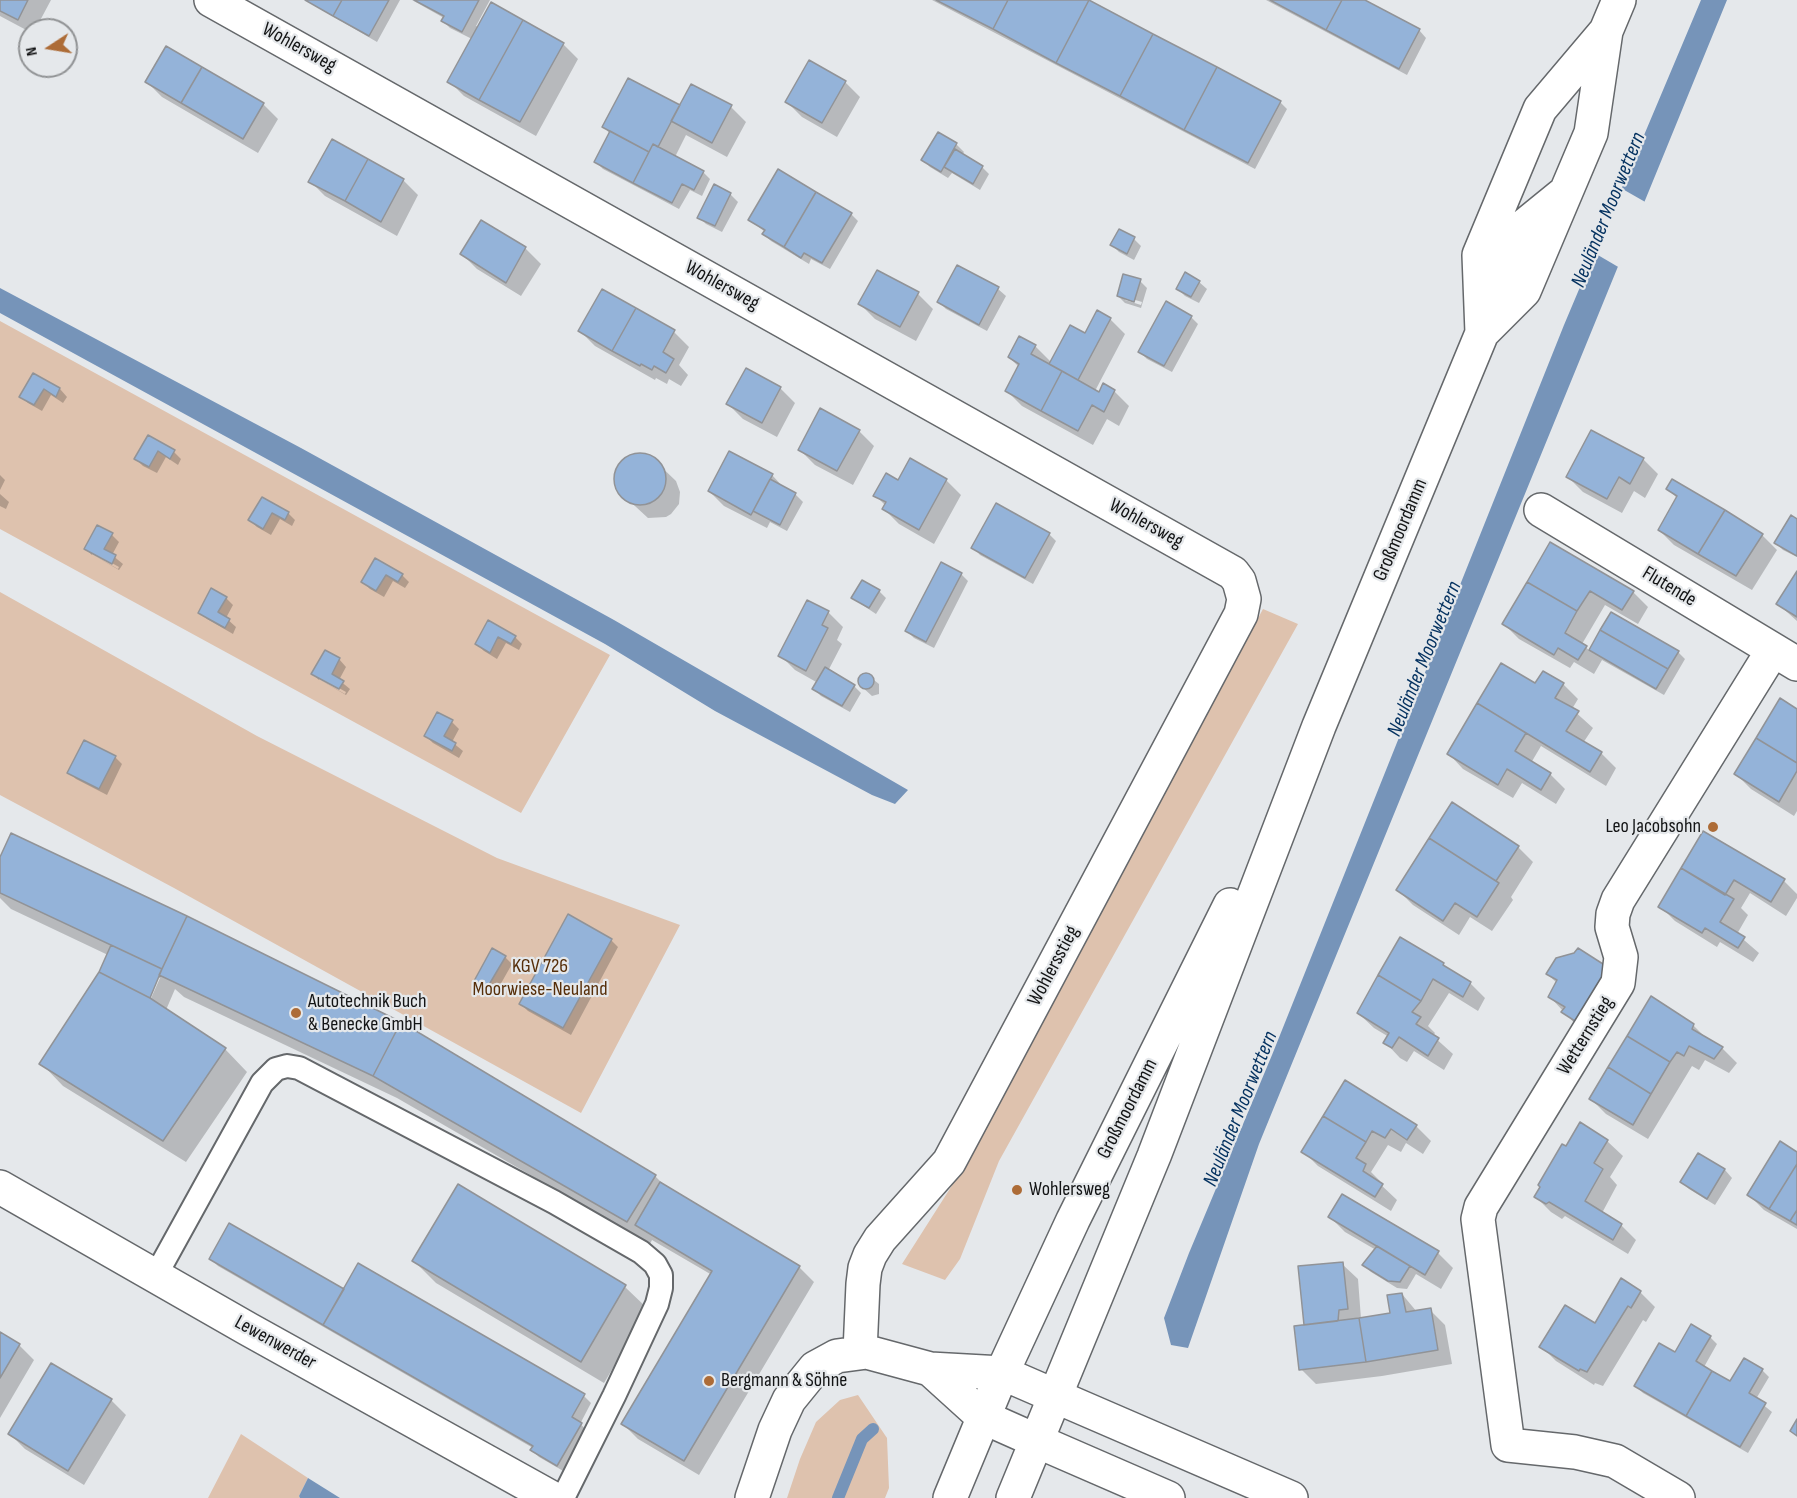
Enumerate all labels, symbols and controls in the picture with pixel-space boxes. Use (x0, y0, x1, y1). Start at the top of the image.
north arrow (18, 18, 78, 78)
street label: Wohlersweg (258, 18, 340, 78)
text: N (22, 45, 42, 58)
water label: Neuländer Moorwettern (1566, 129, 1652, 291)
street label: Wohlersweg (681, 256, 763, 316)
street label: Großmoordamm (1369, 475, 1433, 585)
street label: Wohlersweg (1105, 494, 1187, 554)
street label: Flutende (1638, 562, 1700, 612)
water label: Neuländer Moorwettern (1382, 578, 1468, 740)
place label: Leo Jacobsohn (1605, 815, 1701, 839)
marker: Leo Jacobsohn (1706, 820, 1720, 834)
street label: Wohlersstieg (1023, 922, 1085, 1010)
park label: KGV 726 Moorwiese-Neuland (473, 955, 607, 1002)
place label: Autotechnik Buch & Benecke GmbH (308, 990, 427, 1037)
street label: Wetternstieg (1552, 992, 1620, 1080)
marker: Autotechnik Buch & Benecke GmbH (289, 1006, 303, 1020)
water label: Neuländer Moorwettern (1198, 1028, 1284, 1190)
street label: Großmoordamm (1093, 1055, 1163, 1163)
place label: Wohlersweg (1029, 1178, 1110, 1202)
marker: Wohlersweg (1010, 1183, 1024, 1197)
street label: Lewenwerder (230, 1311, 320, 1375)
place label: Bergmann & Söhne (721, 1369, 847, 1393)
marker: Bergmann & Söhne (702, 1374, 716, 1388)

